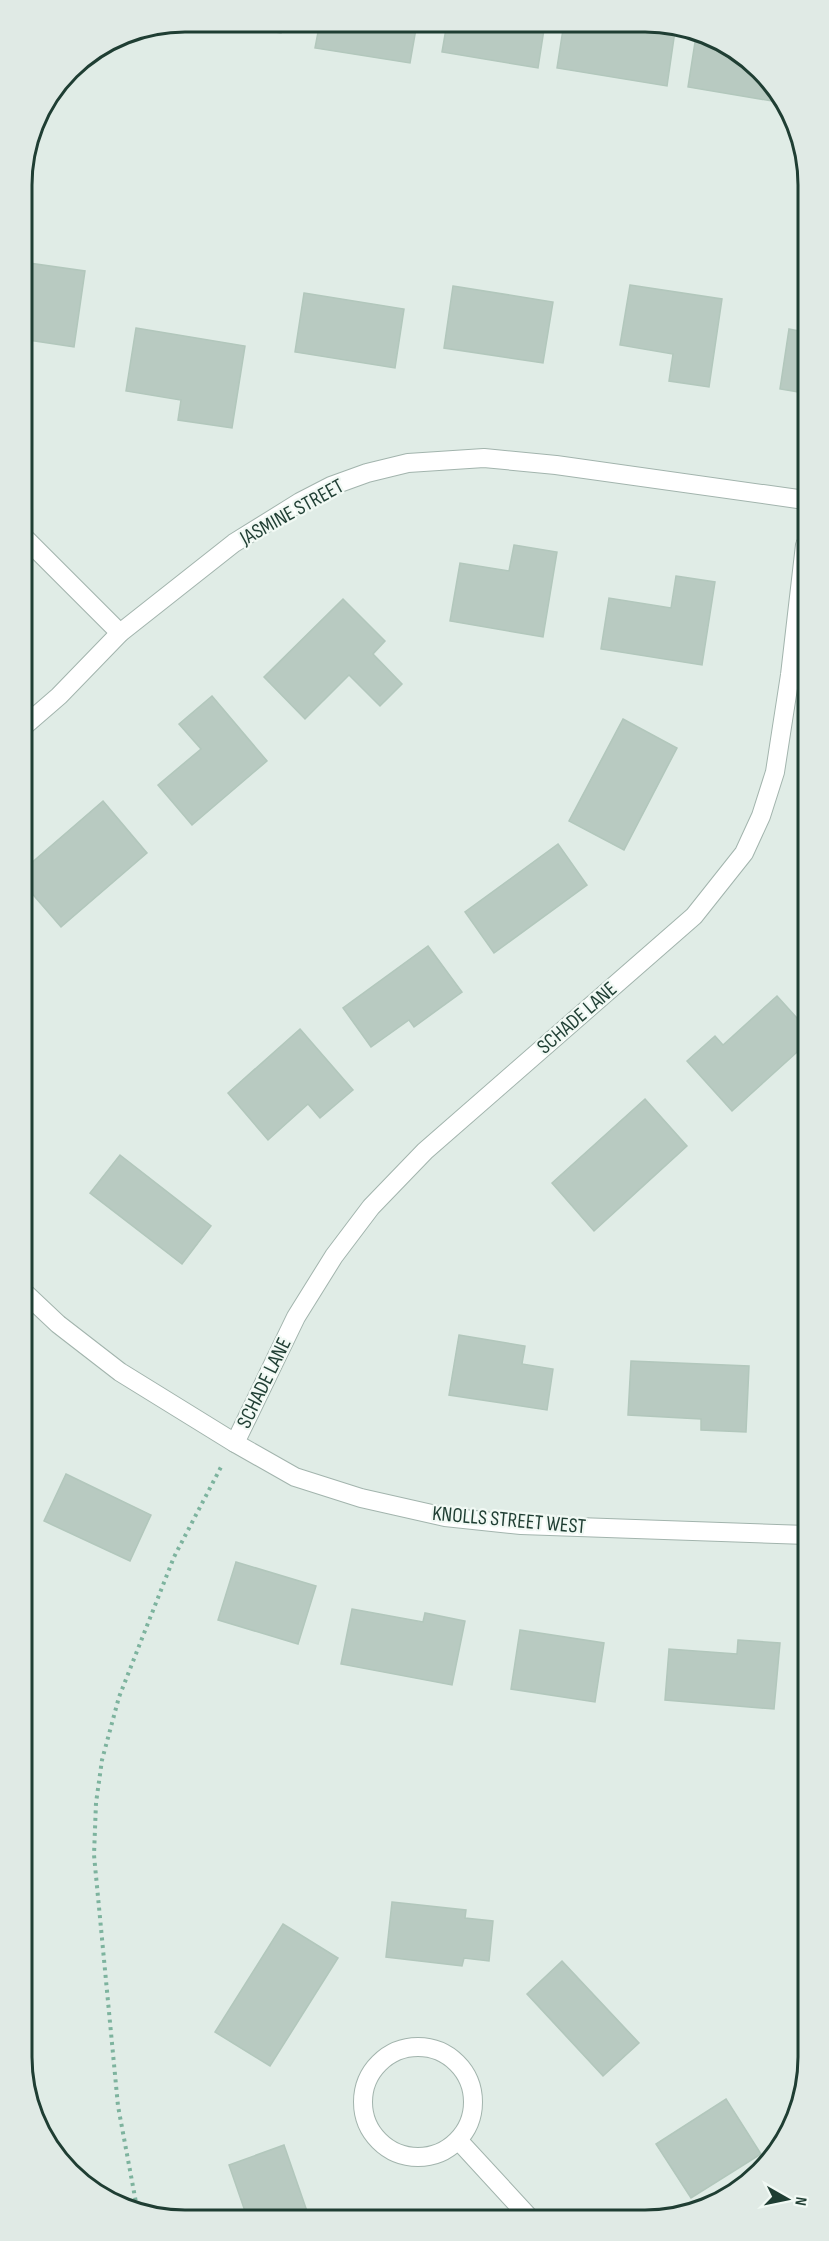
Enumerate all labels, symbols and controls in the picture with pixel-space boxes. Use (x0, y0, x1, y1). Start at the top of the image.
street label: JASMINE STREET (235, 473, 349, 551)
street label: SCHADE LANE (532, 977, 622, 1059)
street label: SCHADE LANE (231, 1334, 297, 1432)
street label: KNOLLS STREET WEST (431, 1501, 587, 1539)
north arrow (757, 2169, 817, 2229)
text: N (790, 2195, 810, 2207)

